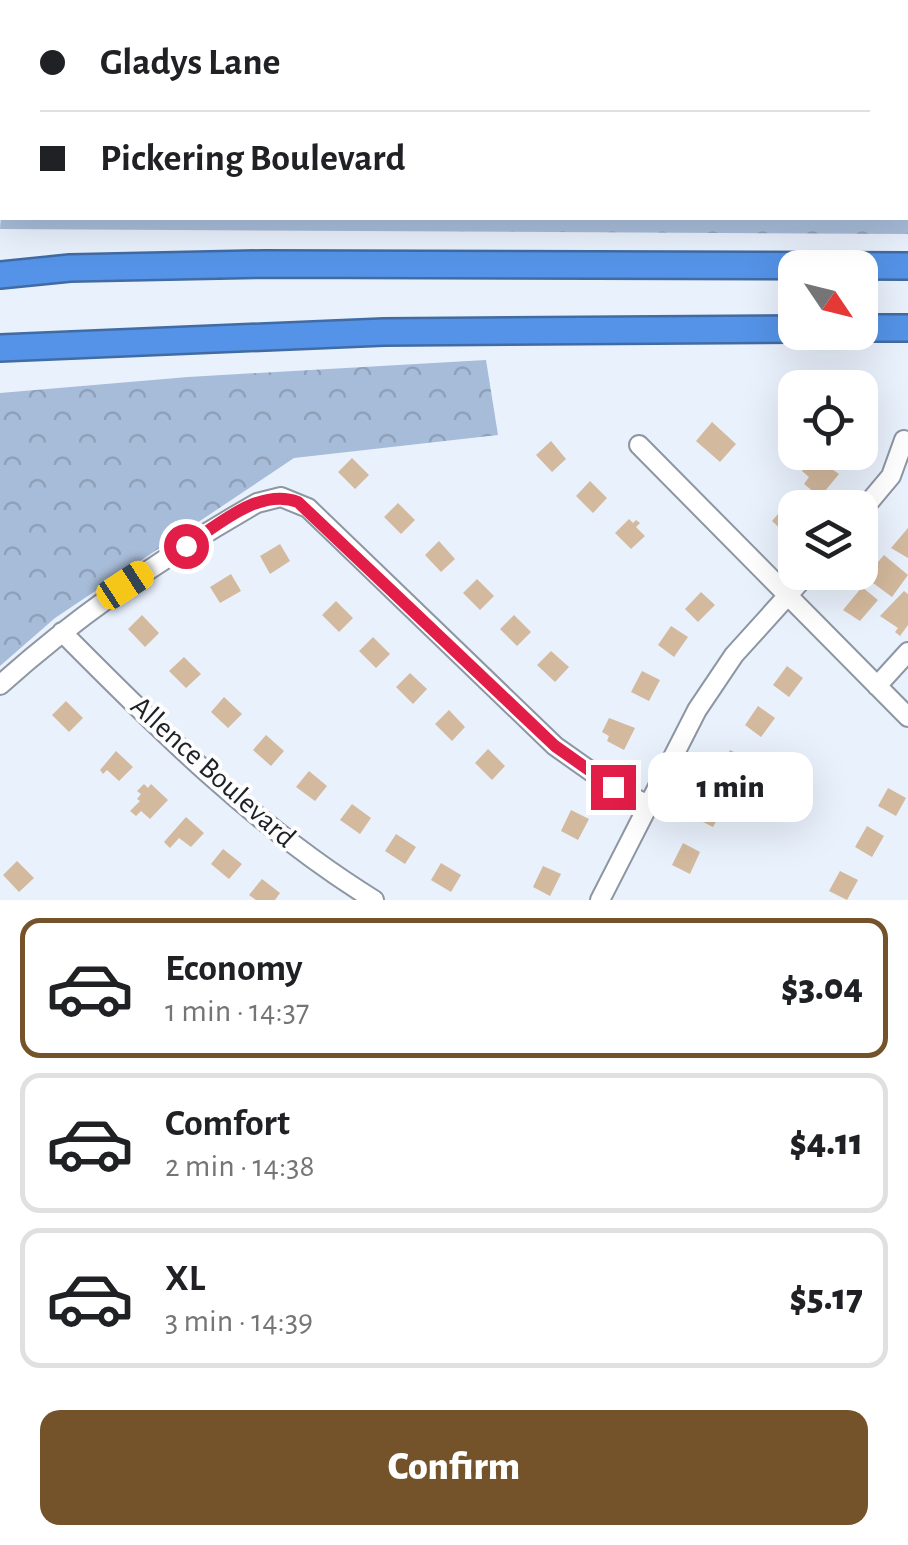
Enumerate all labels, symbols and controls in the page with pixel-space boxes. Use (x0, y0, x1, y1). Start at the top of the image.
text: Gladys Lane (100, 44, 280, 82)
text: Pickering Boulevard (100, 140, 406, 178)
north arrow (778, 250, 878, 350)
map controls (778, 250, 878, 590)
button: locate (778, 370, 878, 470)
button: layers (778, 490, 878, 590)
route start (164, 524, 209, 569)
car (92, 556, 158, 614)
street label: Allence Boulevard (125, 691, 301, 853)
callout: 1 min (648, 752, 813, 822)
route end (591, 765, 636, 810)
text: 1 min (696, 771, 765, 803)
icon: car (45, 943, 135, 1033)
text: Economy (165, 950, 303, 988)
text: $3.04 (781, 969, 863, 1007)
text: 1 min · 14:37 (165, 995, 309, 1027)
icon: car (45, 1098, 135, 1188)
text: Comfort (165, 1105, 290, 1143)
text: $4.11 (789, 1124, 863, 1162)
text: 2 min · 14:38 (165, 1150, 315, 1182)
icon: car (45, 1253, 135, 1343)
text: XL (165, 1260, 205, 1298)
text: $5.17 (790, 1279, 863, 1317)
text: 3 min · 14:39 (165, 1305, 313, 1337)
button: Confirm (40, 1410, 868, 1525)

